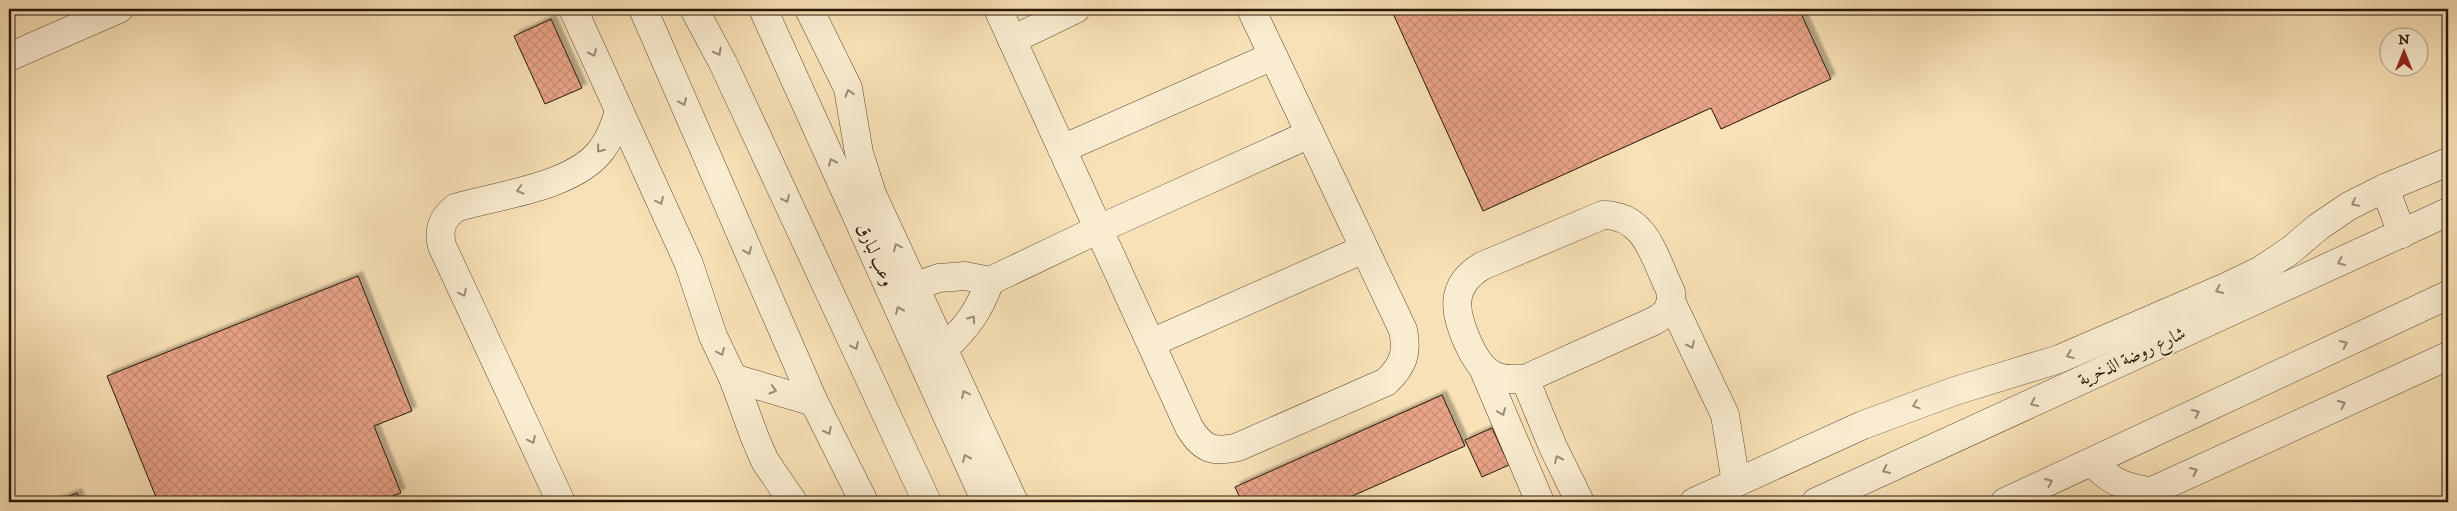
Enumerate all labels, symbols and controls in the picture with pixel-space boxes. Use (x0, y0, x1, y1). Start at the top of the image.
north arrow (2380, 28, 2430, 78)
text: N (2398, 31, 2410, 49)
one-way arrow (711, 46, 721, 55)
one-way arrow (587, 48, 597, 57)
one-way arrow (844, 89, 854, 97)
one-way arrow (677, 97, 688, 106)
one-way arrow (597, 144, 606, 153)
one-way arrow (828, 158, 839, 167)
one-way arrow (517, 185, 525, 195)
one-way arrow (780, 194, 791, 203)
one-way arrow (654, 196, 665, 205)
one-way arrow (2352, 197, 2361, 207)
street label: وعب لبارق (851, 220, 899, 290)
one-way arrow (892, 243, 903, 252)
one-way arrow (742, 246, 753, 255)
one-way arrow (2337, 256, 2346, 266)
one-way arrow (2215, 284, 2224, 295)
one-way arrow (457, 288, 468, 297)
one-way arrow (895, 306, 905, 315)
one-way arrow (966, 315, 975, 324)
street label: شارع روضة الذخرية (2075, 322, 2191, 394)
one-way arrow (1685, 340, 1696, 349)
one-way arrow (2338, 340, 2347, 350)
one-way arrow (848, 341, 859, 350)
one-way arrow (714, 347, 725, 356)
one-way arrow (2066, 348, 2075, 359)
one-way arrow (769, 385, 777, 395)
one-way arrow (960, 390, 971, 399)
one-way arrow (2030, 396, 2039, 407)
one-way arrow (1912, 399, 1921, 409)
one-way arrow (2337, 400, 2346, 410)
one-way arrow (1496, 408, 1506, 416)
one-way arrow (2191, 409, 2200, 419)
one-way arrow (822, 426, 832, 435)
one-way arrow (526, 435, 536, 444)
one-way arrow (962, 454, 972, 463)
one-way arrow (1554, 455, 1565, 464)
one-way arrow (1882, 464, 1891, 475)
one-way arrow (2189, 467, 2198, 478)
one-way arrow (2044, 478, 2053, 488)

